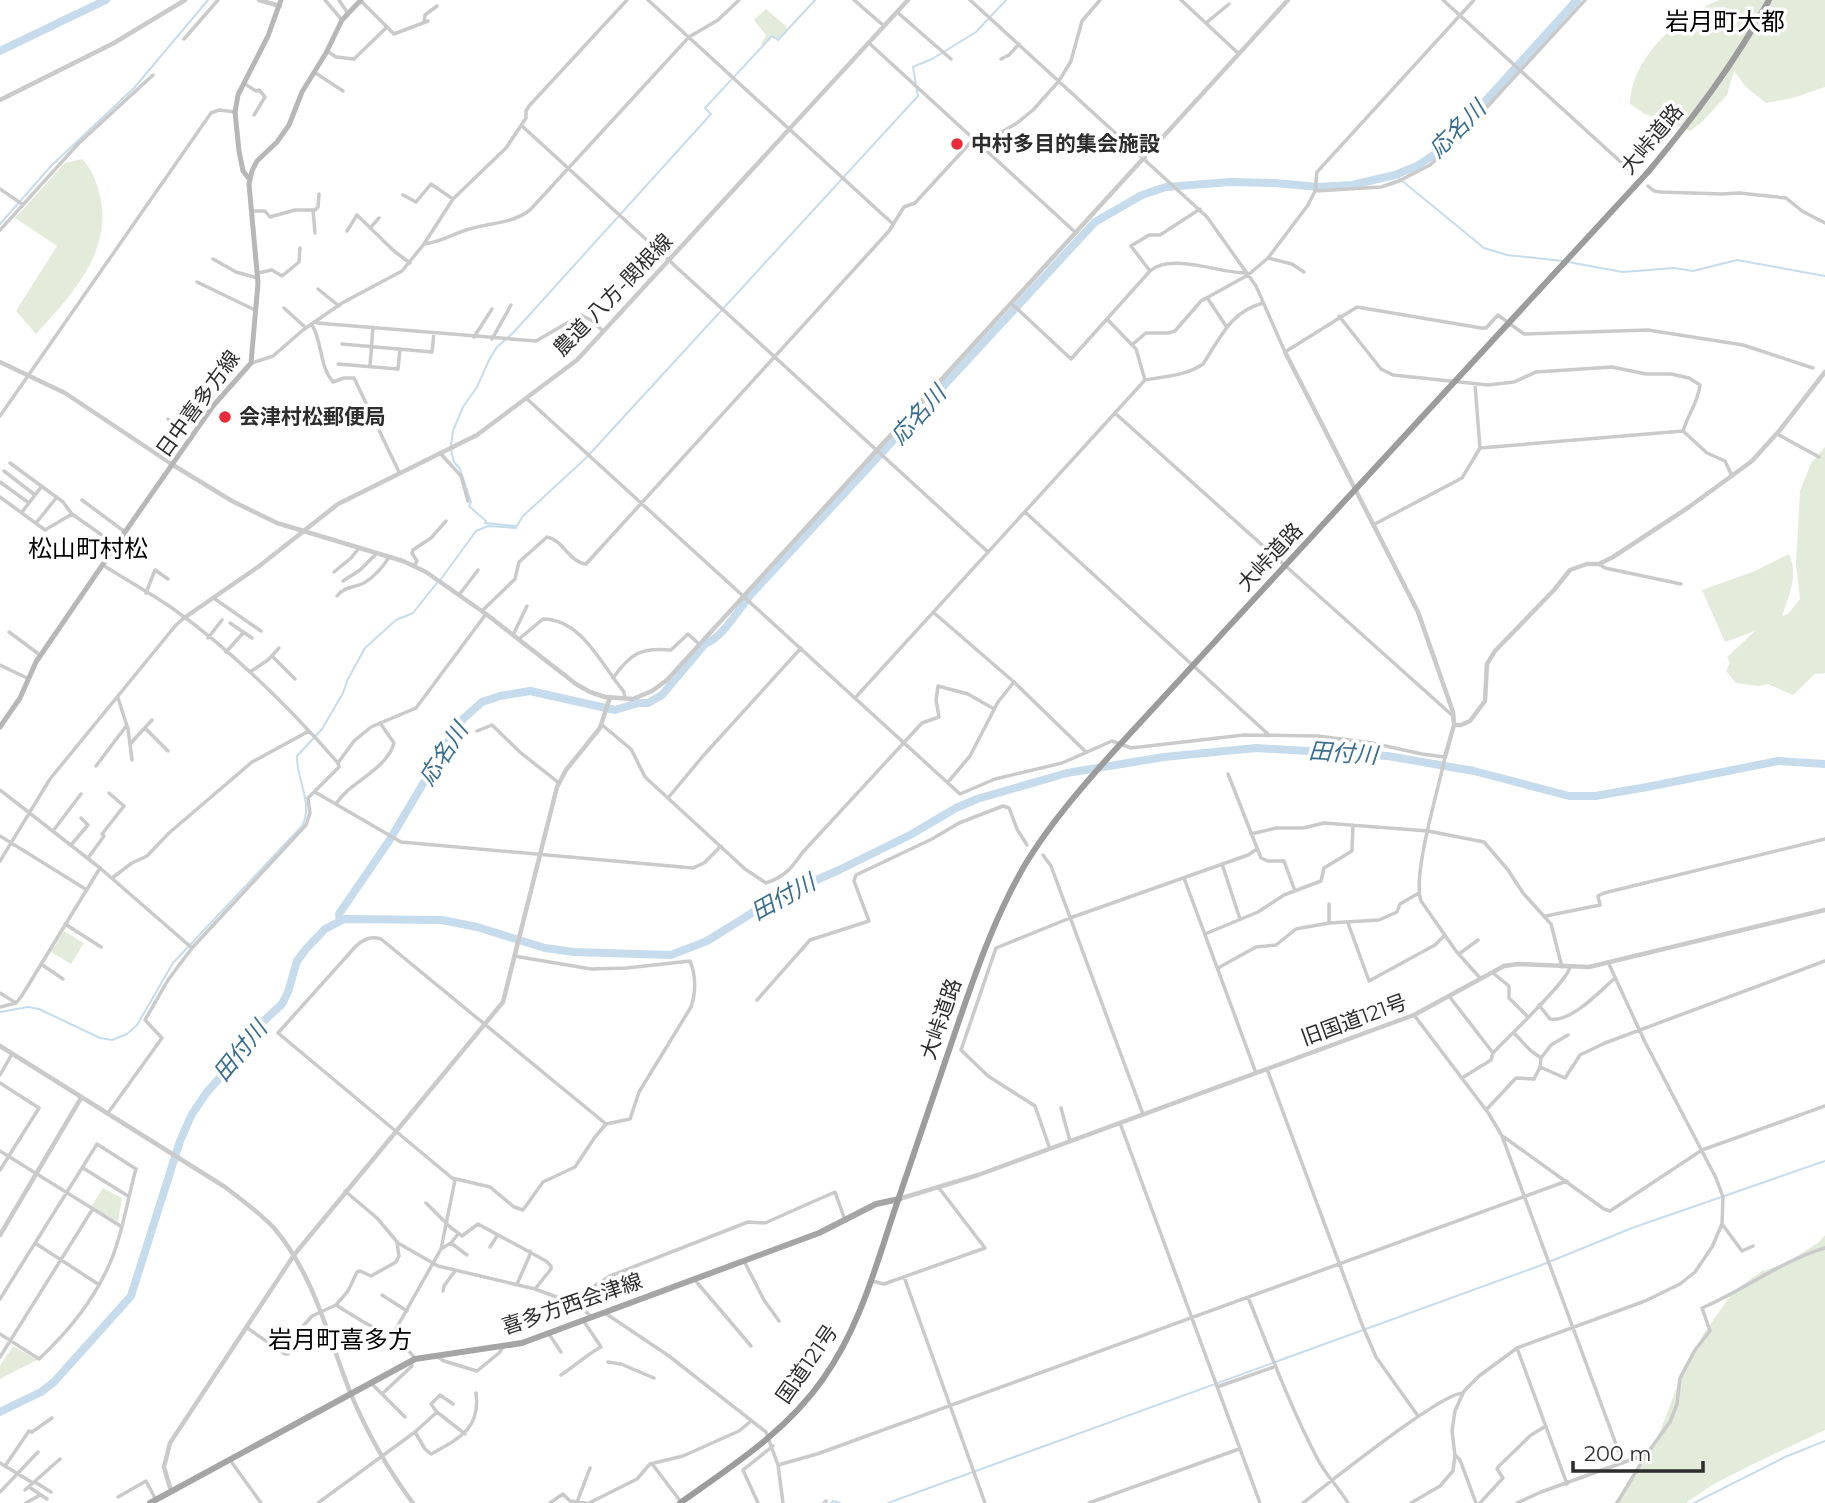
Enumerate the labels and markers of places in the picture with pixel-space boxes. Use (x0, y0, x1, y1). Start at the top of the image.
place label: 中村多目的集会施設 (971, 131, 1160, 156)
marker: 中村多目的集会施設 (949, 136, 965, 152)
place label: 会津村松郵便局 (239, 404, 386, 429)
marker: 会津村松郵便局 (217, 409, 233, 425)

